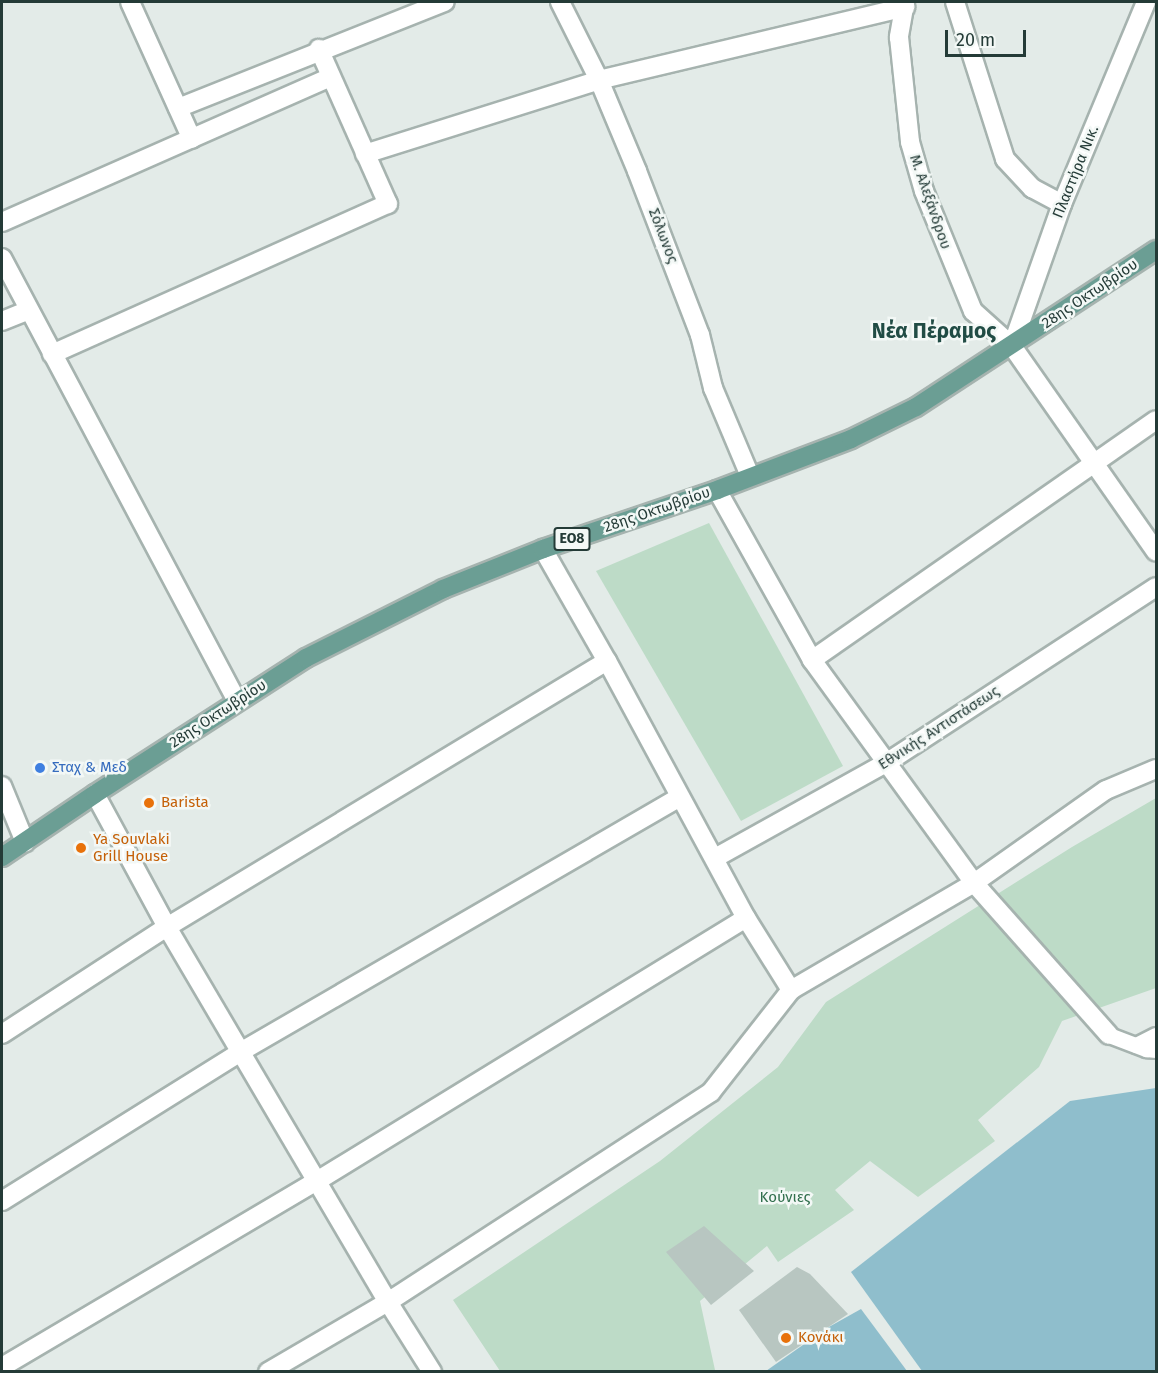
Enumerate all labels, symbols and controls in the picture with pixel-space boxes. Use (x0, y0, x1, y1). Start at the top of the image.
scale bar (948, 18, 1029, 56)
text: 20 m (956, 29, 995, 51)
street label: Πλαστήρα Νικ. (1049, 123, 1103, 221)
street label: Μ. Αλεξάνδρου (905, 152, 955, 252)
street label: Σόλωνος (644, 206, 682, 266)
street label: 28ης Οκτωβρίου (1039, 255, 1141, 333)
district label: Νέα Πέραμος (872, 318, 996, 344)
street label: 28ης Οκτωβρίου (601, 483, 713, 537)
road number: ΕΟ8 (552, 528, 592, 550)
street label: 28ης Οκτωβρίου (166, 676, 270, 752)
street label: Εθνικής Αντιστάσεως (875, 682, 1003, 774)
place label: Σταχ & Μεδ (52, 759, 127, 777)
marker: Σταχ & Μεδ (33, 761, 47, 775)
place label: Barista (161, 794, 209, 812)
marker: Barista (142, 796, 156, 810)
place label: Ya Souvlaki Grill House (93, 830, 170, 865)
marker: Ya Souvlaki Grill House (74, 841, 88, 855)
park label: Κούνιες (760, 1189, 810, 1207)
place label: Κονάκι (798, 1329, 844, 1347)
marker: Κονάκι (779, 1331, 793, 1345)

